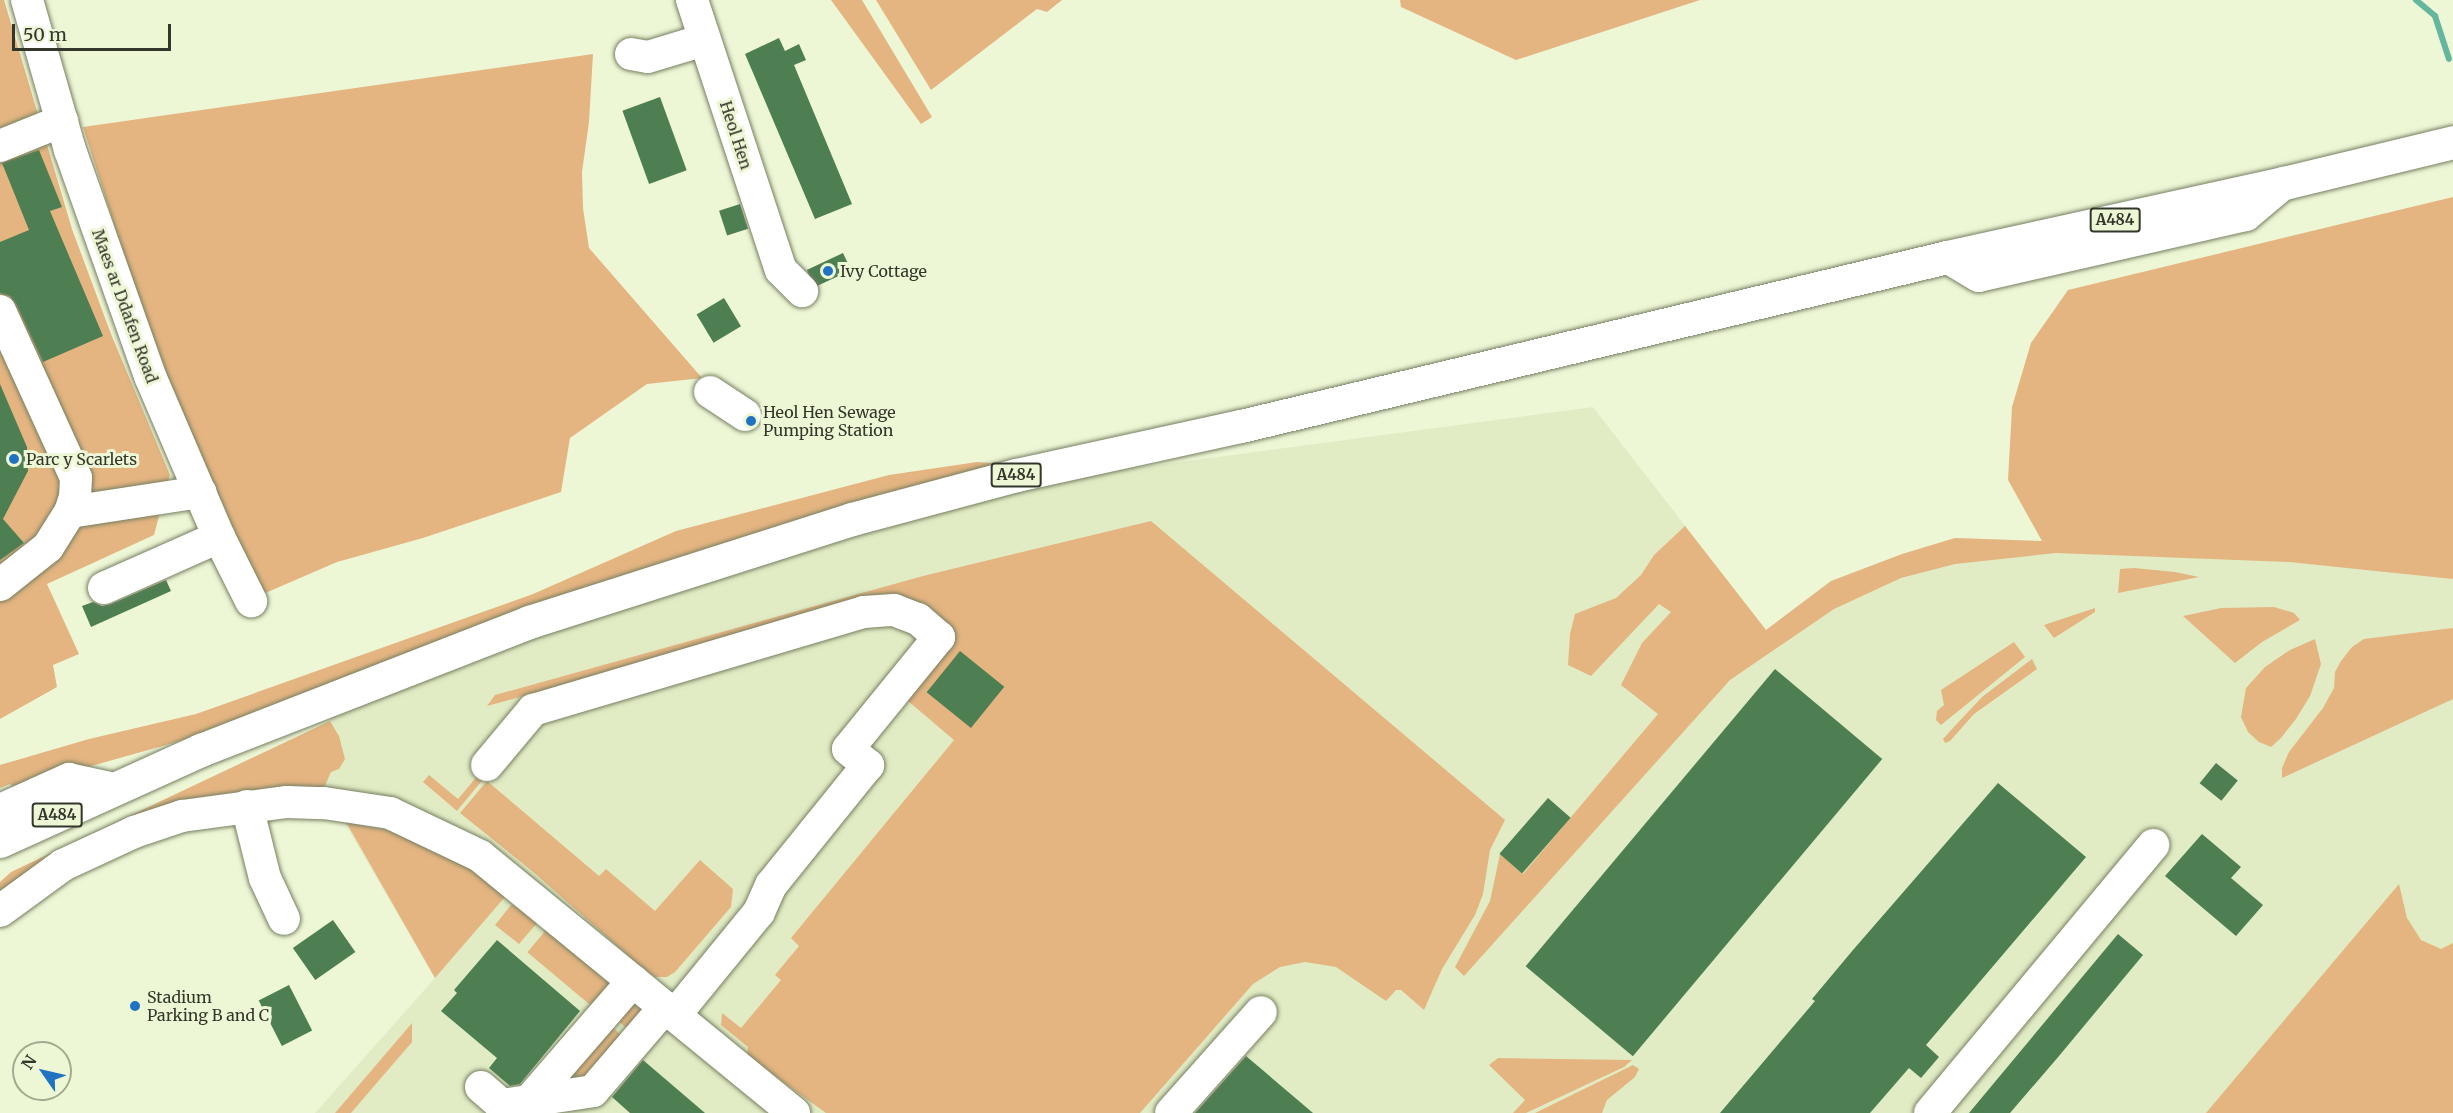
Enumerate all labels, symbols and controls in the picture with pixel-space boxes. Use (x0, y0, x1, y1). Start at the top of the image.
scale bar (15, 12, 174, 50)
text: 50 m (23, 23, 67, 46)
street label: Heol Hen (716, 98, 756, 172)
road number: A484 (2090, 208, 2140, 232)
street label: Maes ar Ddafen Road (88, 226, 162, 386)
place label: Ivy Cottage (840, 261, 927, 281)
marker: Ivy Cottage (821, 264, 835, 278)
place label: Heol Hen Sewage Pumping Station (763, 402, 896, 440)
marker: Heol Hen Sewage Pumping Station (744, 414, 758, 428)
place label: Parc y Scarlets (26, 449, 137, 469)
marker: Parc y Scarlets (7, 452, 21, 466)
road number: A484 (990, 463, 1042, 487)
road number: A484 (32, 803, 82, 827)
place label: Stadium Parking B and C (147, 987, 269, 1025)
marker: Stadium Parking B and C (128, 999, 142, 1013)
north arrow (12, 1041, 72, 1101)
text: N (17, 1051, 41, 1073)

